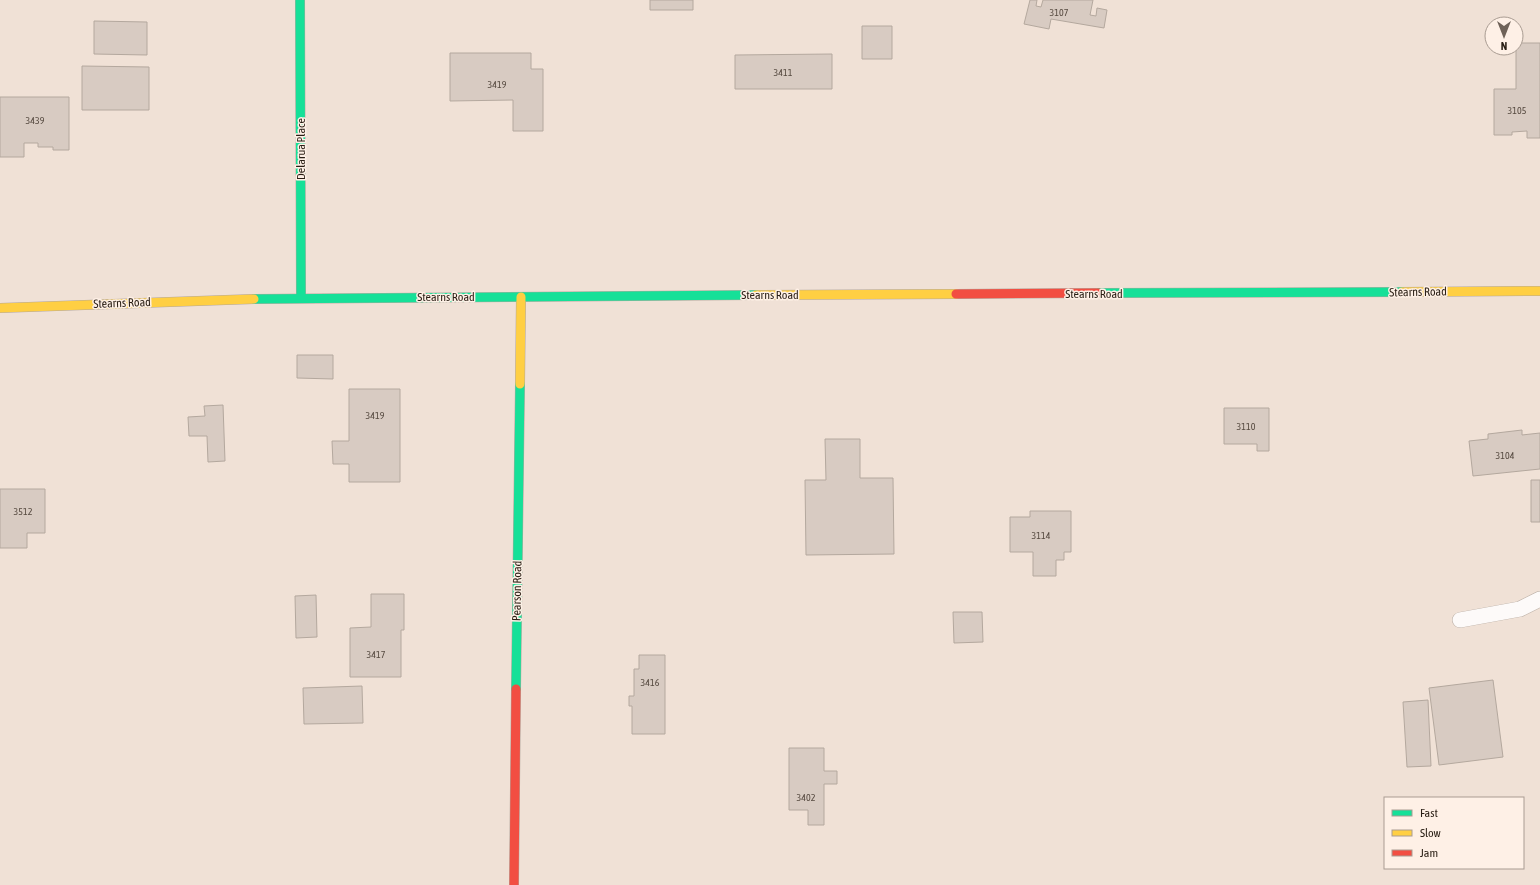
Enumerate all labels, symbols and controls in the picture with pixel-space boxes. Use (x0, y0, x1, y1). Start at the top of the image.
house number: 3107 (1050, 7, 1069, 18)
north arrow (1484, 16, 1524, 56)
text: N (1501, 40, 1507, 52)
house number: 3411 (774, 67, 793, 78)
house number: 3419 (488, 79, 507, 90)
house number: 3105 (1508, 105, 1527, 116)
house number: 3439 (26, 115, 45, 126)
street label: Delarua Place (294, 118, 308, 180)
street label: Stearns Road (1389, 284, 1447, 300)
street label: Stearns Road (1065, 287, 1123, 301)
street label: Stearns Road (741, 288, 799, 302)
street label: Stearns Road (417, 290, 475, 304)
street label: Stearns Road (93, 295, 151, 311)
house number: 3419 (366, 410, 385, 421)
house number: 3110 (1237, 421, 1256, 432)
house number: 3104 (1496, 450, 1515, 461)
house number: 3512 (14, 506, 33, 517)
house number: 3114 (1032, 530, 1051, 541)
street label: Pearson Road (509, 561, 525, 621)
house number: 3417 (367, 649, 386, 660)
house number: 3416 (641, 677, 660, 688)
house number: 3402 (797, 792, 816, 803)
legend (1384, 797, 1524, 869)
text: Fast (1420, 806, 1438, 820)
text: Slow (1420, 826, 1441, 840)
text: Jam (1420, 846, 1438, 860)

